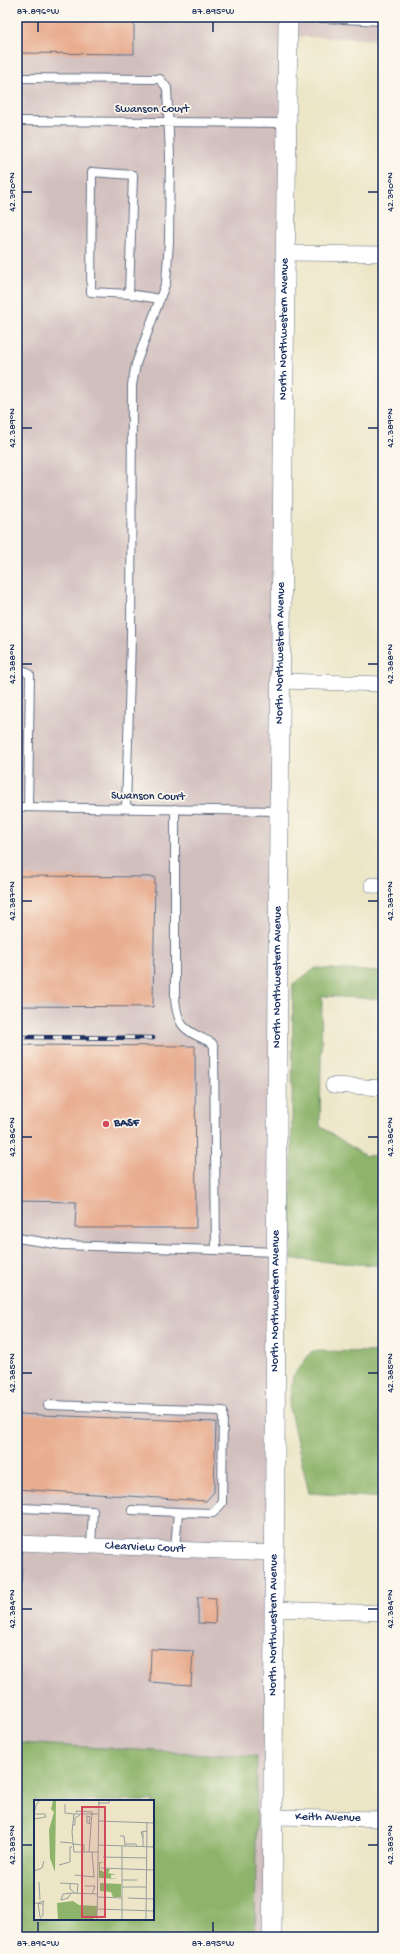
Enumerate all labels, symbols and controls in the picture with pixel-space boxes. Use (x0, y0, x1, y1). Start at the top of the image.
text: 87.896°W (17, 6, 60, 18)
text: 87.895°W (192, 6, 235, 18)
street label: Swanson Court (115, 103, 190, 117)
text: 42.390°N (7, 172, 19, 212)
text: 42.390°N (385, 172, 397, 212)
street label: North Northwestern Avenue (277, 257, 292, 400)
text: 42.389°N (7, 408, 19, 448)
text: 42.389°N (385, 408, 397, 448)
street label: North Northwestern Avenue (273, 581, 289, 724)
text: 42.388°N (7, 644, 19, 684)
text: 42.388°N (385, 644, 397, 684)
street label: Swanson Court (111, 789, 186, 805)
text: 42.387°N (7, 881, 19, 921)
text: 42.387°N (385, 881, 397, 921)
street label: North Northwestern Avenue (271, 905, 285, 1048)
text: 42.386°N (7, 1117, 19, 1157)
place label: BASF (113, 1117, 140, 1131)
text: 42.386°N (385, 1117, 397, 1157)
marker: BASF (101, 1119, 111, 1129)
street label: North Northwestern Avenue (269, 1229, 283, 1372)
text: 42.385°N (7, 1353, 19, 1393)
text: 42.385°N (385, 1353, 397, 1393)
street label: Clearview Court (105, 1539, 186, 1557)
street label: North Northwestern Avenue (266, 1553, 281, 1696)
text: 42.384°N (7, 1589, 19, 1629)
text: 42.384°N (385, 1589, 397, 1629)
inset map (34, 1800, 154, 1920)
street label: Keith Avenue (295, 1810, 362, 1826)
text: 42.383°N (7, 1825, 19, 1865)
text: 42.383°N (385, 1825, 397, 1865)
text: 87.896°W (17, 1938, 60, 1950)
text: 87.895°W (192, 1938, 235, 1950)

